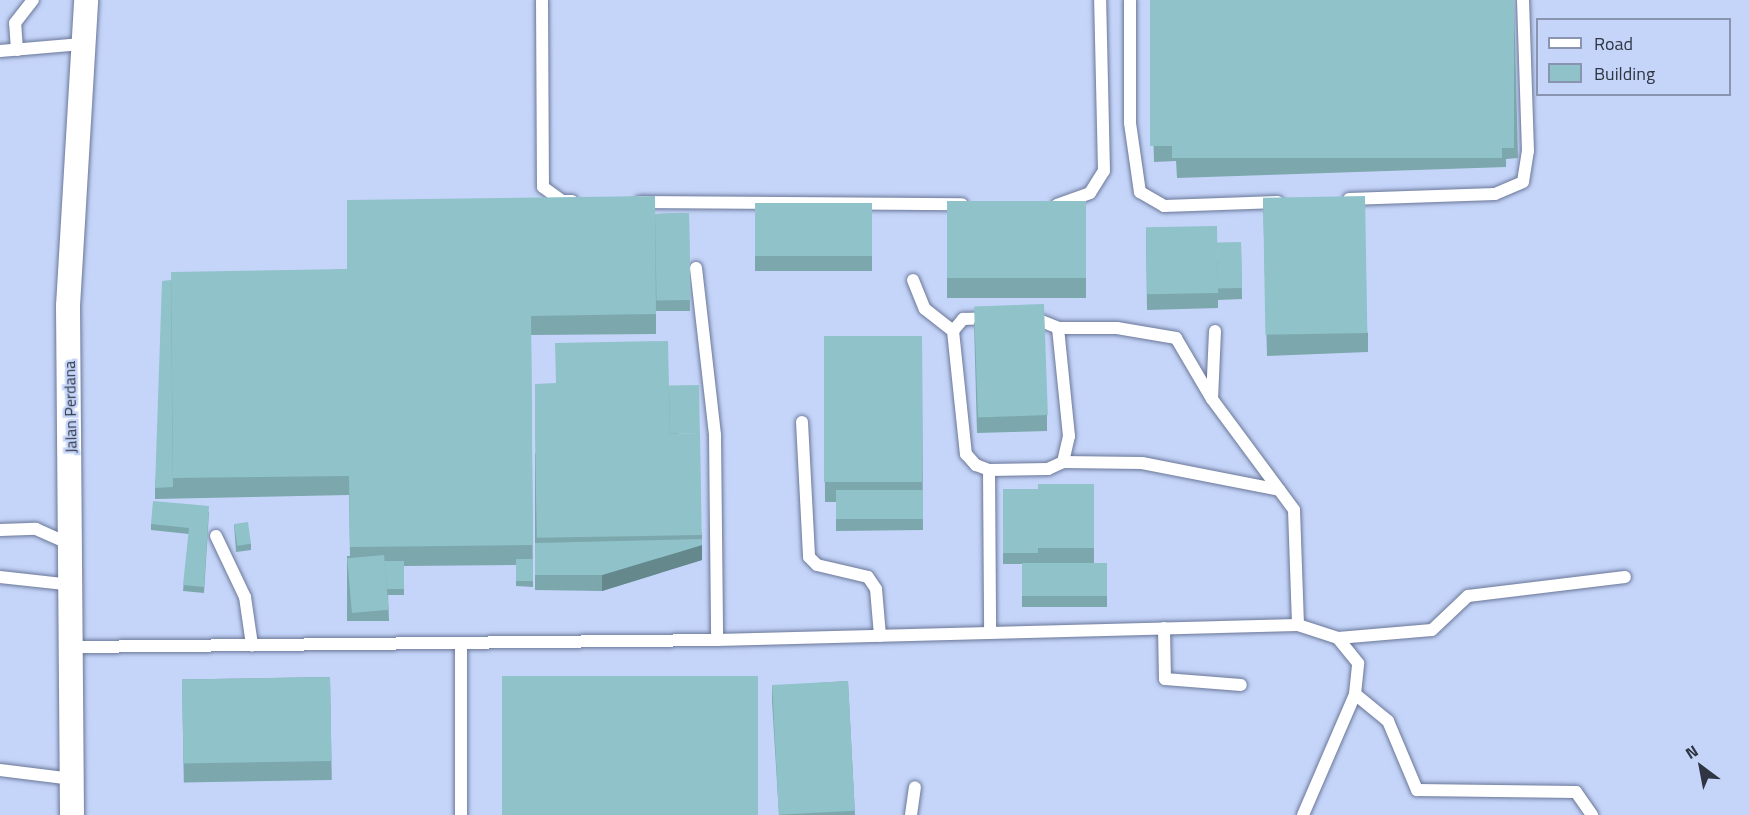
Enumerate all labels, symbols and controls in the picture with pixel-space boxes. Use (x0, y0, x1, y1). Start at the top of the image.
legend (1536, 18, 1731, 96)
text: Road (1594, 30, 1633, 57)
text: Building (1594, 60, 1655, 87)
street label: Jalan Perdana (60, 361, 80, 453)
north arrow (1671, 737, 1731, 797)
text: N (1680, 739, 1703, 765)

